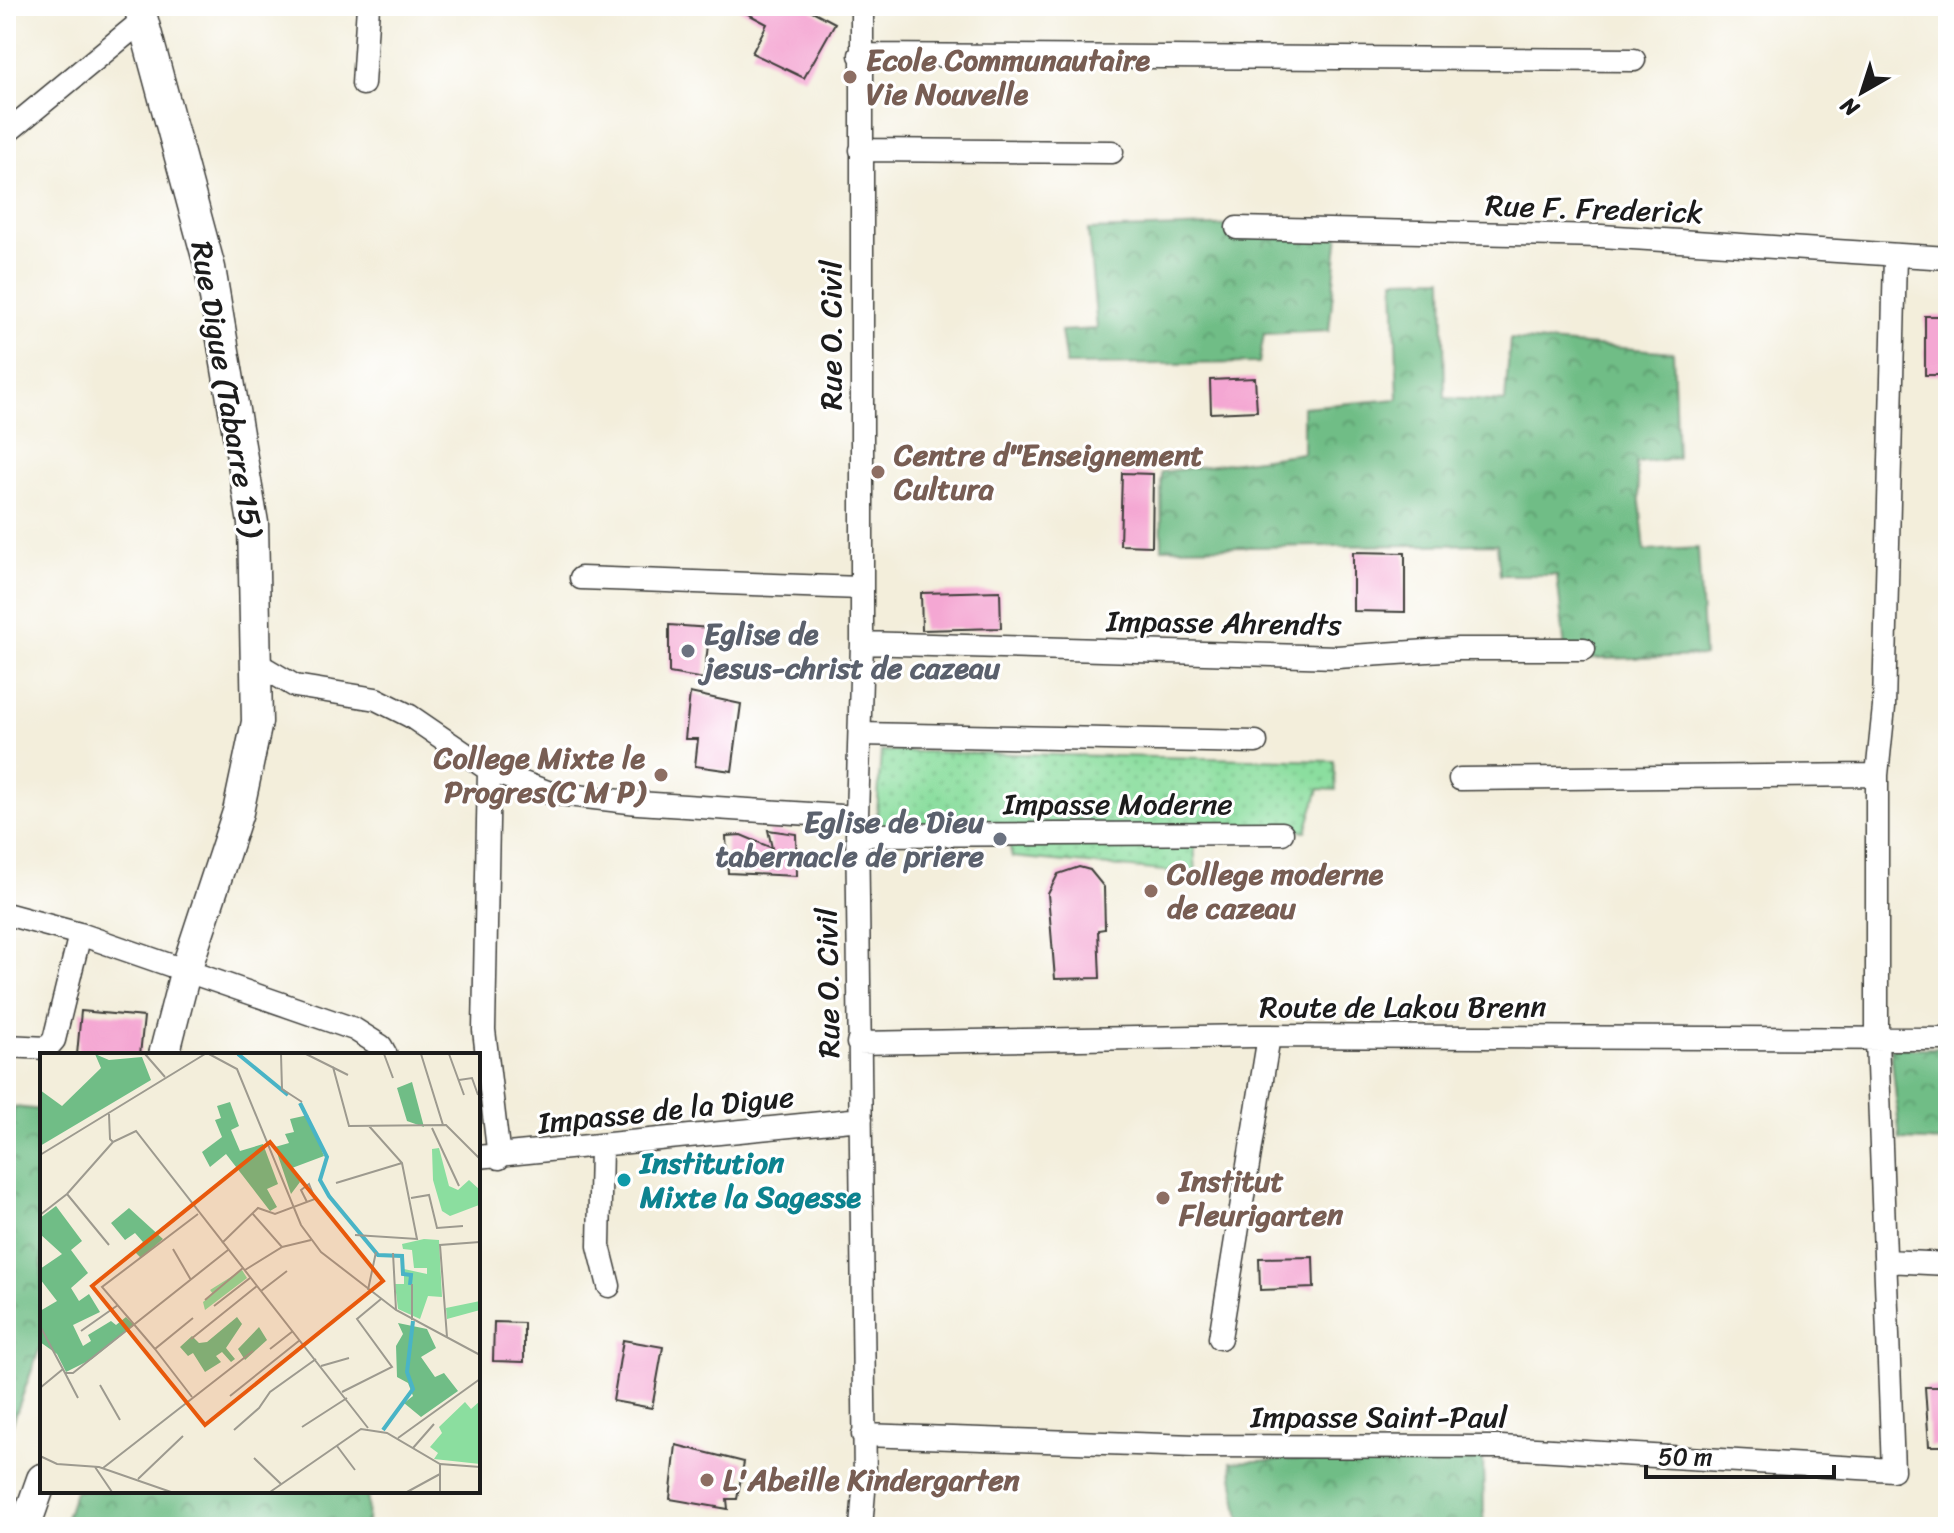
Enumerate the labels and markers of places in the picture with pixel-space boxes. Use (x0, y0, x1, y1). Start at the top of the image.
place label: Ecole Communautaire Vie Nouvelle (866, 33, 1150, 121)
marker: Ecole Communautaire Vie Nouvelle (841, 68, 859, 86)
place label: Centre d"Enseignement Cultura (893, 428, 1203, 516)
marker: Centre d"Enseignement Cultura (869, 463, 887, 481)
place label: Eglise de jesus-christ de cazeau (697, 607, 1001, 695)
marker: Eglise de jesus-christ de cazeau (679, 642, 697, 660)
place label: College Mixte le Progres(C M P) (433, 731, 647, 819)
marker: College Mixte le Progres(C M P) (652, 766, 670, 784)
place label: Eglise de Dieu tabernacle de priere (716, 795, 985, 883)
marker: Eglise de Dieu tabernacle de priere (991, 830, 1009, 848)
place label: College moderne de cazeau (1166, 847, 1384, 935)
marker: College moderne de cazeau (1142, 882, 1160, 900)
place label: Institution Mixte la Sagesse (638, 1136, 861, 1224)
place label: Institut Fleurigarten (1177, 1154, 1344, 1242)
marker: Institution Mixte la Sagesse (615, 1171, 633, 1189)
marker: Institut Fleurigarten (1154, 1189, 1172, 1207)
place label: L'Abeille Kindergarten (723, 1453, 1021, 1507)
marker: L'Abeille Kindergarten (698, 1471, 716, 1489)

